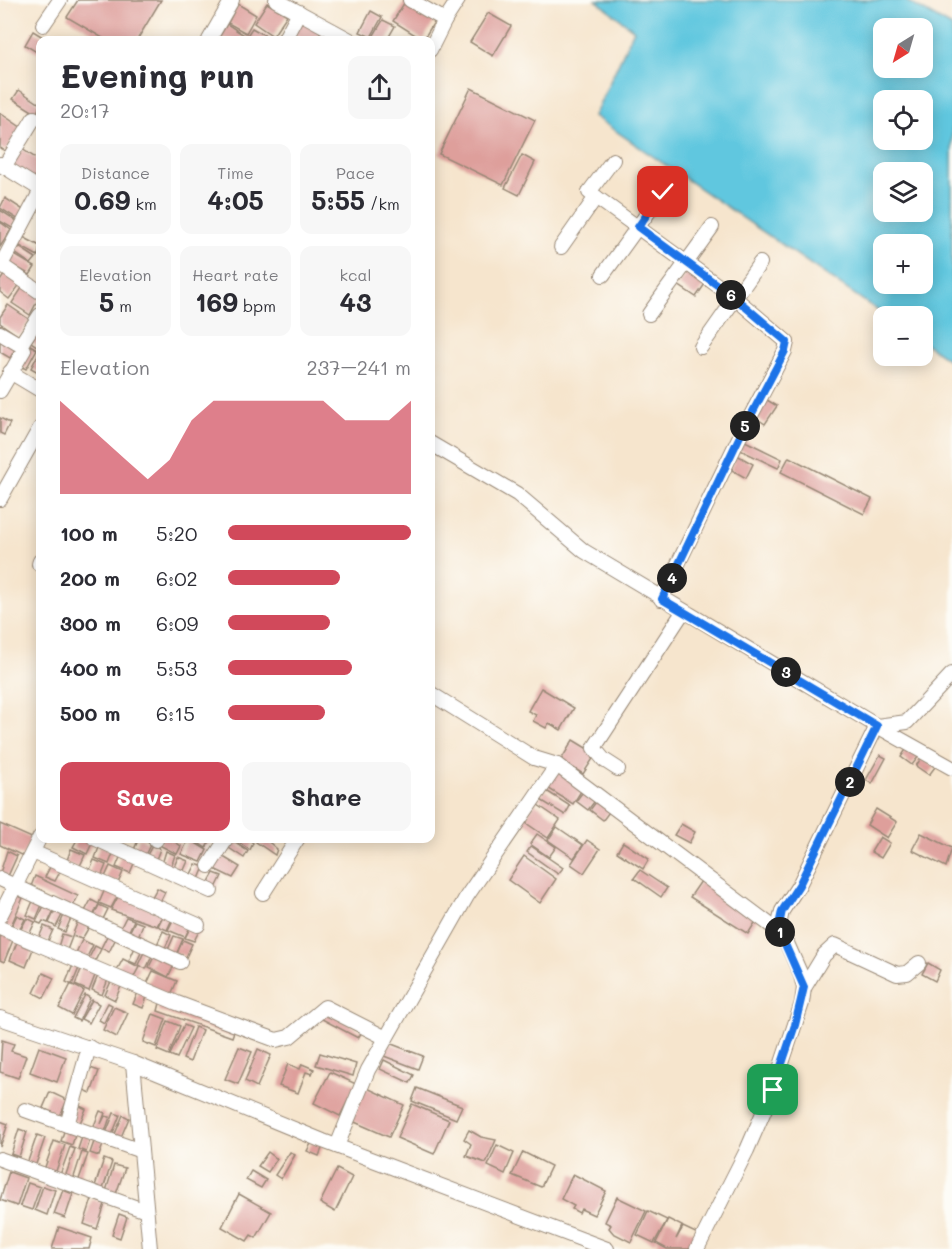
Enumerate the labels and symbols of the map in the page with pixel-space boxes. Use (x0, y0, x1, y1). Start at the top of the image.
north arrow (873, 18, 933, 78)
pin (637, 166, 688, 217)
pin: 6 (716, 280, 746, 310)
pin: 5 (730, 411, 760, 441)
pin: 4 (657, 563, 687, 593)
pin: 3 (771, 657, 801, 687)
pin: 2 (835, 767, 865, 797)
pin: 1 (765, 917, 795, 947)
pin (747, 1064, 798, 1115)

